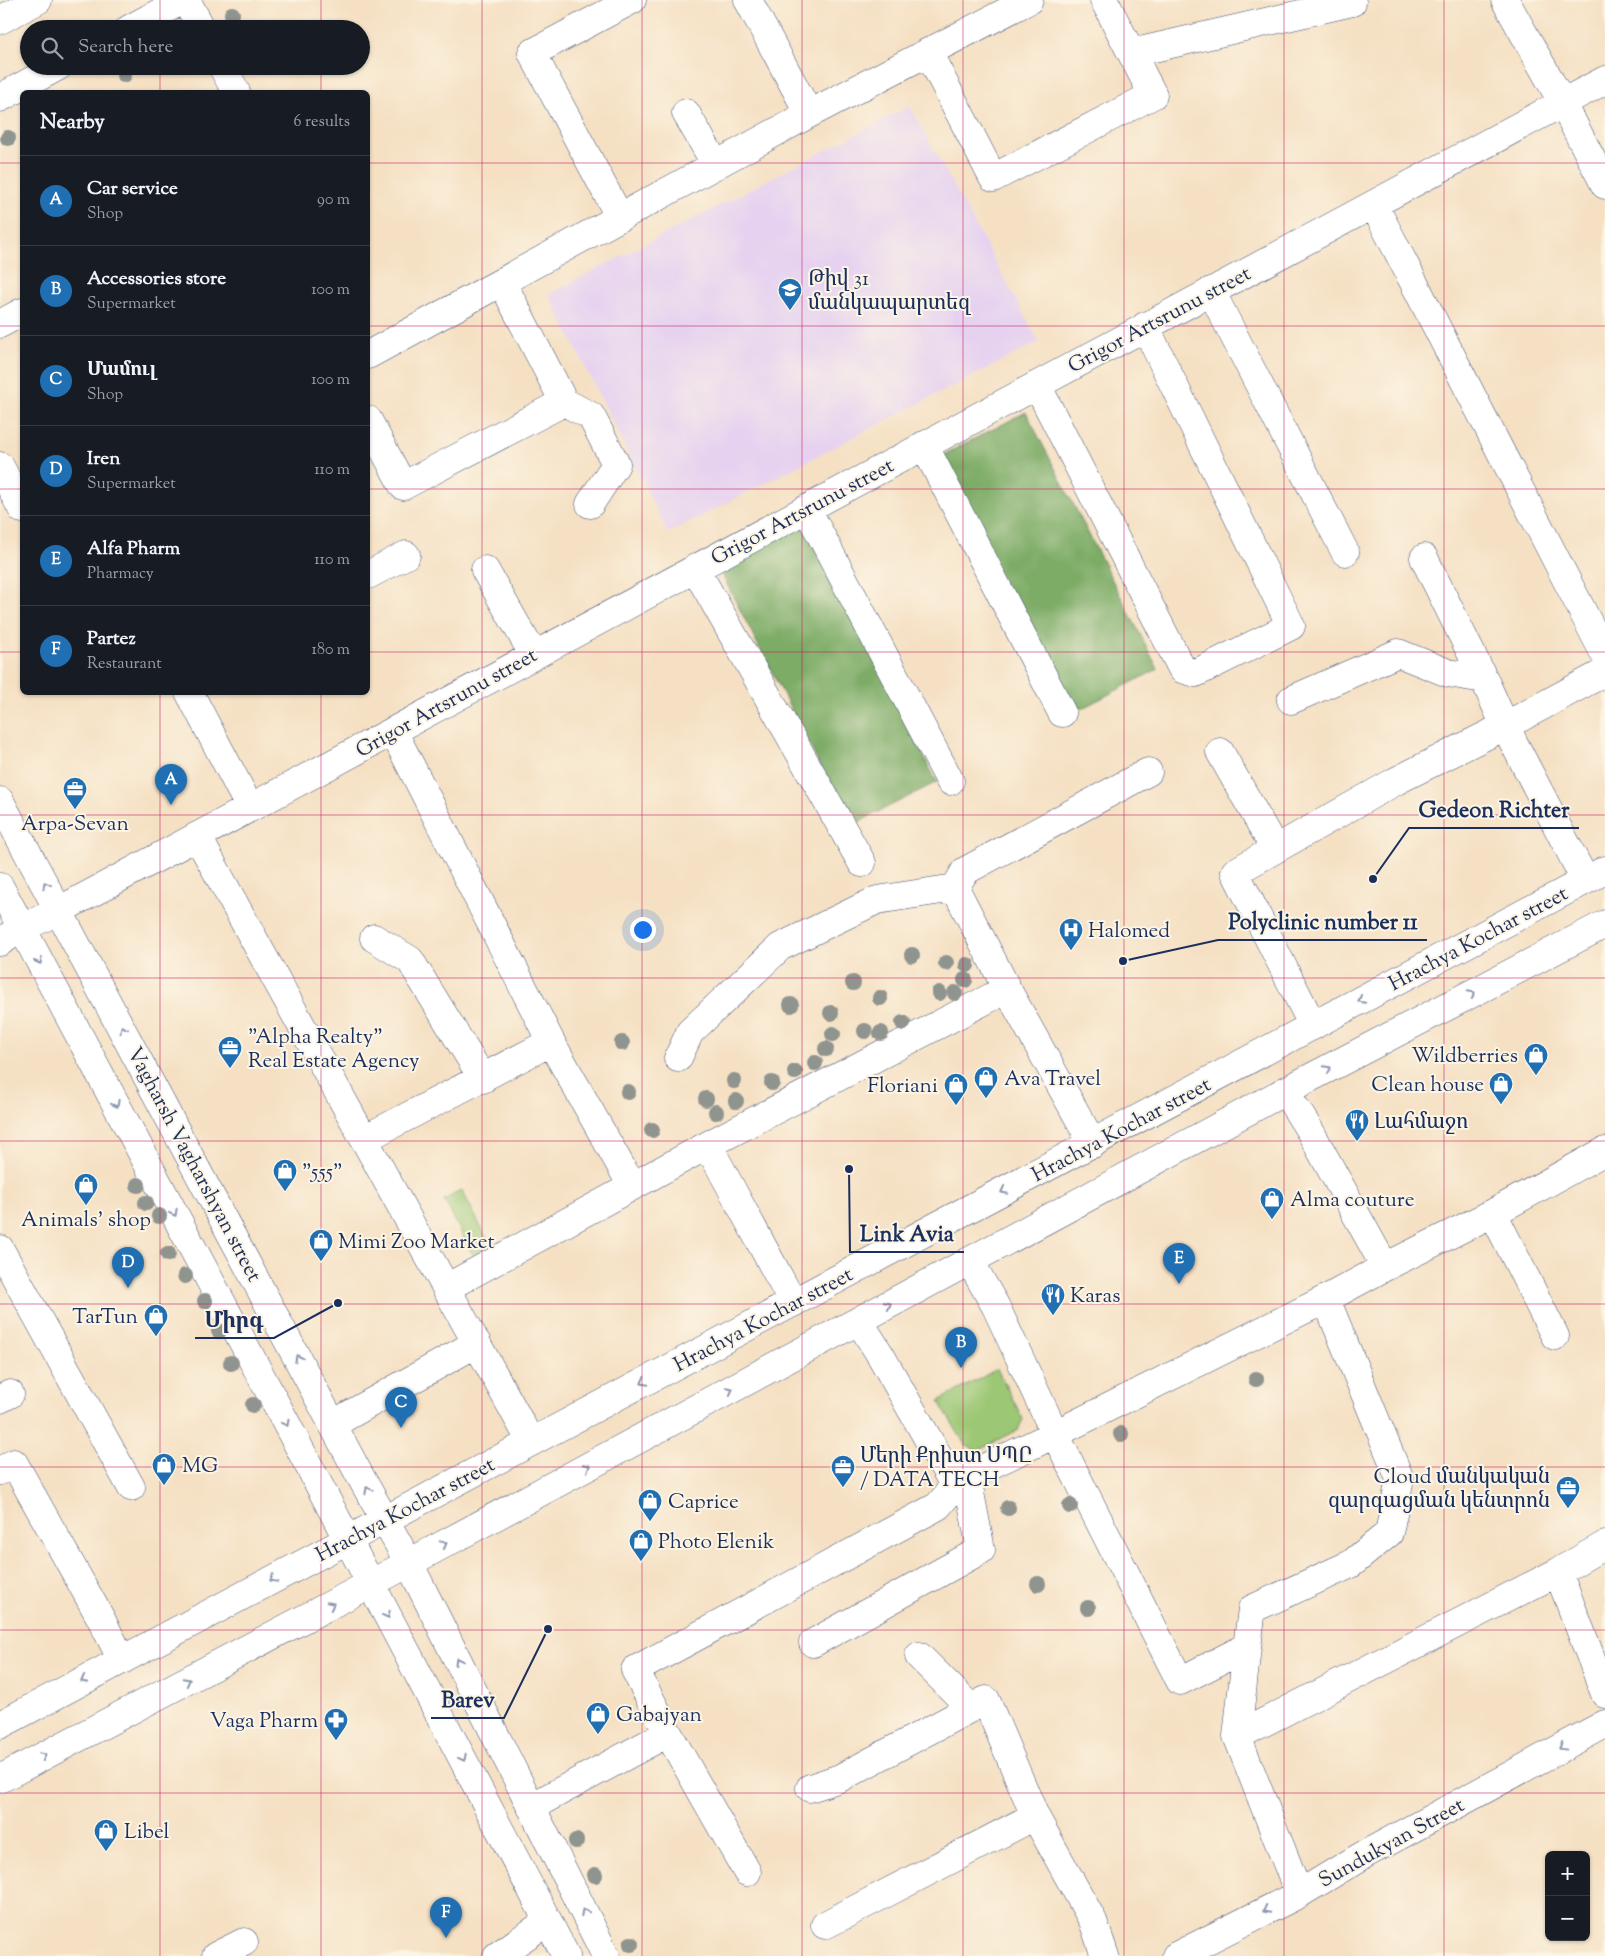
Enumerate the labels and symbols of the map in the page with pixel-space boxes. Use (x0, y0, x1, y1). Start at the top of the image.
street label: Grigor Artsrunu street (1063, 260, 1257, 382)
place label: Թիվ 31 մանկապարտեզ (808, 265, 971, 319)
school or university icon: Թիվ 31 մանկապարտեզ (777, 277, 803, 311)
street label: Grigor Artsrunu street (706, 452, 900, 574)
street label: Grigor Artsrunu street (351, 641, 543, 766)
pin: A (155, 764, 187, 805)
office icon: Arpa-Sevan (62, 776, 88, 810)
callout: Gedeon Richter (1409, 791, 1579, 828)
text: Gedeon Richter (1419, 796, 1570, 828)
place label: Arpa-Sevan (21, 810, 129, 840)
street label: Hrachya Kochar street (1384, 880, 1574, 1000)
one-way arrow (42, 882, 52, 891)
callout: Polyclinic number 11 (1218, 903, 1427, 940)
text: Polyclinic number 11 (1228, 908, 1418, 940)
your location (630, 917, 656, 943)
hospital icon: Halomed (1058, 917, 1084, 951)
place label: Halomed (1088, 917, 1170, 947)
one-way arrow (33, 956, 43, 965)
one-way arrow (1467, 990, 1476, 1000)
one-way arrow (1358, 994, 1367, 1004)
place label: "Alpha Realty" Real Estate Agency (248, 1023, 420, 1077)
one-way arrow (119, 1025, 129, 1034)
office icon: "Alpha Realty" Real Estate Agency (217, 1035, 243, 1069)
street label: Vagharsh Vagharshyan street (118, 1042, 268, 1288)
place label: Wildberries (1411, 1042, 1518, 1072)
shop icon: Wildberries (1523, 1042, 1549, 1076)
shop icon: Ava Travel (973, 1065, 999, 1099)
place label: Ava Travel (1004, 1065, 1101, 1095)
one-way arrow (1323, 1065, 1332, 1075)
street label: Hrachya Kochar street (1027, 1071, 1217, 1191)
place label: Clean house (1371, 1071, 1484, 1101)
shop icon: Clean house (1488, 1071, 1514, 1105)
place label: Floriani (867, 1072, 938, 1102)
shop icon: Floriani (943, 1072, 969, 1106)
one-way arrow (110, 1099, 120, 1108)
restaurant icon: Լահմաջո (1344, 1108, 1370, 1142)
place label: Լահմաջո (1374, 1108, 1468, 1138)
shop icon: "555" (272, 1158, 298, 1192)
place label: "555" (302, 1158, 343, 1188)
shop icon: Animals' shop (73, 1172, 99, 1206)
one-way arrow (1000, 1185, 1009, 1195)
shop icon: Alma couture (1259, 1186, 1285, 1220)
place label: Alma couture (1290, 1186, 1414, 1216)
place label: Animals' shop (21, 1206, 151, 1236)
one-way arrow (168, 1208, 178, 1217)
callout: Link Avia (850, 1215, 964, 1252)
text: Link Avia (860, 1220, 955, 1252)
shop icon: Mimi Zoo Market (308, 1228, 334, 1262)
place label: Mimi Zoo Market (338, 1228, 495, 1258)
pin: E (1163, 1243, 1195, 1284)
pin: D (112, 1247, 144, 1288)
street label: Hrachya Kochar street (669, 1261, 859, 1381)
restaurant icon: Karas (1040, 1282, 1066, 1316)
place label: Karas (1070, 1282, 1120, 1312)
callout: Միրգ (195, 1301, 274, 1338)
one-way arrow (883, 1301, 892, 1311)
place label: TarTun (72, 1303, 138, 1333)
shop icon: TarTun (143, 1303, 169, 1337)
text: Միրգ (204, 1306, 264, 1338)
pin: B (945, 1327, 977, 1368)
one-way arrow (294, 1354, 304, 1363)
one-way arrow (640, 1376, 649, 1386)
one-way arrow (724, 1386, 733, 1396)
pin: C (385, 1387, 417, 1428)
one-way arrow (280, 1418, 290, 1427)
place label: Մերի Քրիստ ՍՊԸ / DATA TECH (860, 1442, 1033, 1496)
street label: Hrachya Kochar street (311, 1451, 501, 1571)
shop icon: MG (151, 1452, 177, 1486)
place label: MG (182, 1452, 218, 1482)
office icon: Մերի Քրիստ ՍՊԸ / DATA TECH (830, 1454, 856, 1488)
place label: Cloud մանկական զարգացման կենտրոն (1328, 1463, 1550, 1517)
one-way arrow (581, 1464, 590, 1474)
office icon: Cloud մանկական զարգացման կենտրոն (1555, 1475, 1581, 1509)
one-way arrow (364, 1486, 374, 1495)
shop icon: Caprice (637, 1488, 663, 1522)
place label: Caprice (668, 1488, 739, 1518)
shop icon: Photo Elenik (628, 1528, 654, 1562)
place label: Photo Elenik (658, 1528, 775, 1558)
one-way arrow (438, 1541, 447, 1551)
one-way arrow (270, 1573, 279, 1583)
one-way arrow (325, 1601, 334, 1611)
one-way arrow (380, 1609, 390, 1618)
one-way arrow (454, 1657, 464, 1666)
one-way arrow (80, 1674, 89, 1684)
one-way arrow (182, 1677, 191, 1687)
callout: Barev (431, 1681, 504, 1718)
text: Barev (441, 1686, 495, 1718)
shop icon: Gabajyan (585, 1701, 611, 1735)
place label: Gabajyan (616, 1701, 702, 1731)
place label: Vaga Pharm (210, 1707, 318, 1737)
pharmacy icon: Vaga Pharm (323, 1707, 349, 1741)
one-way arrow (1558, 1741, 1567, 1751)
one-way arrow (38, 1752, 47, 1762)
one-way arrow (457, 1753, 467, 1762)
street label: Sundukyan Street (1313, 1791, 1470, 1896)
shop icon: Libel (93, 1818, 119, 1852)
place label: Libel (124, 1818, 170, 1848)
pin: F (430, 1897, 462, 1938)
one-way arrow (1263, 1904, 1272, 1914)
one-way arrow (580, 1909, 590, 1918)

